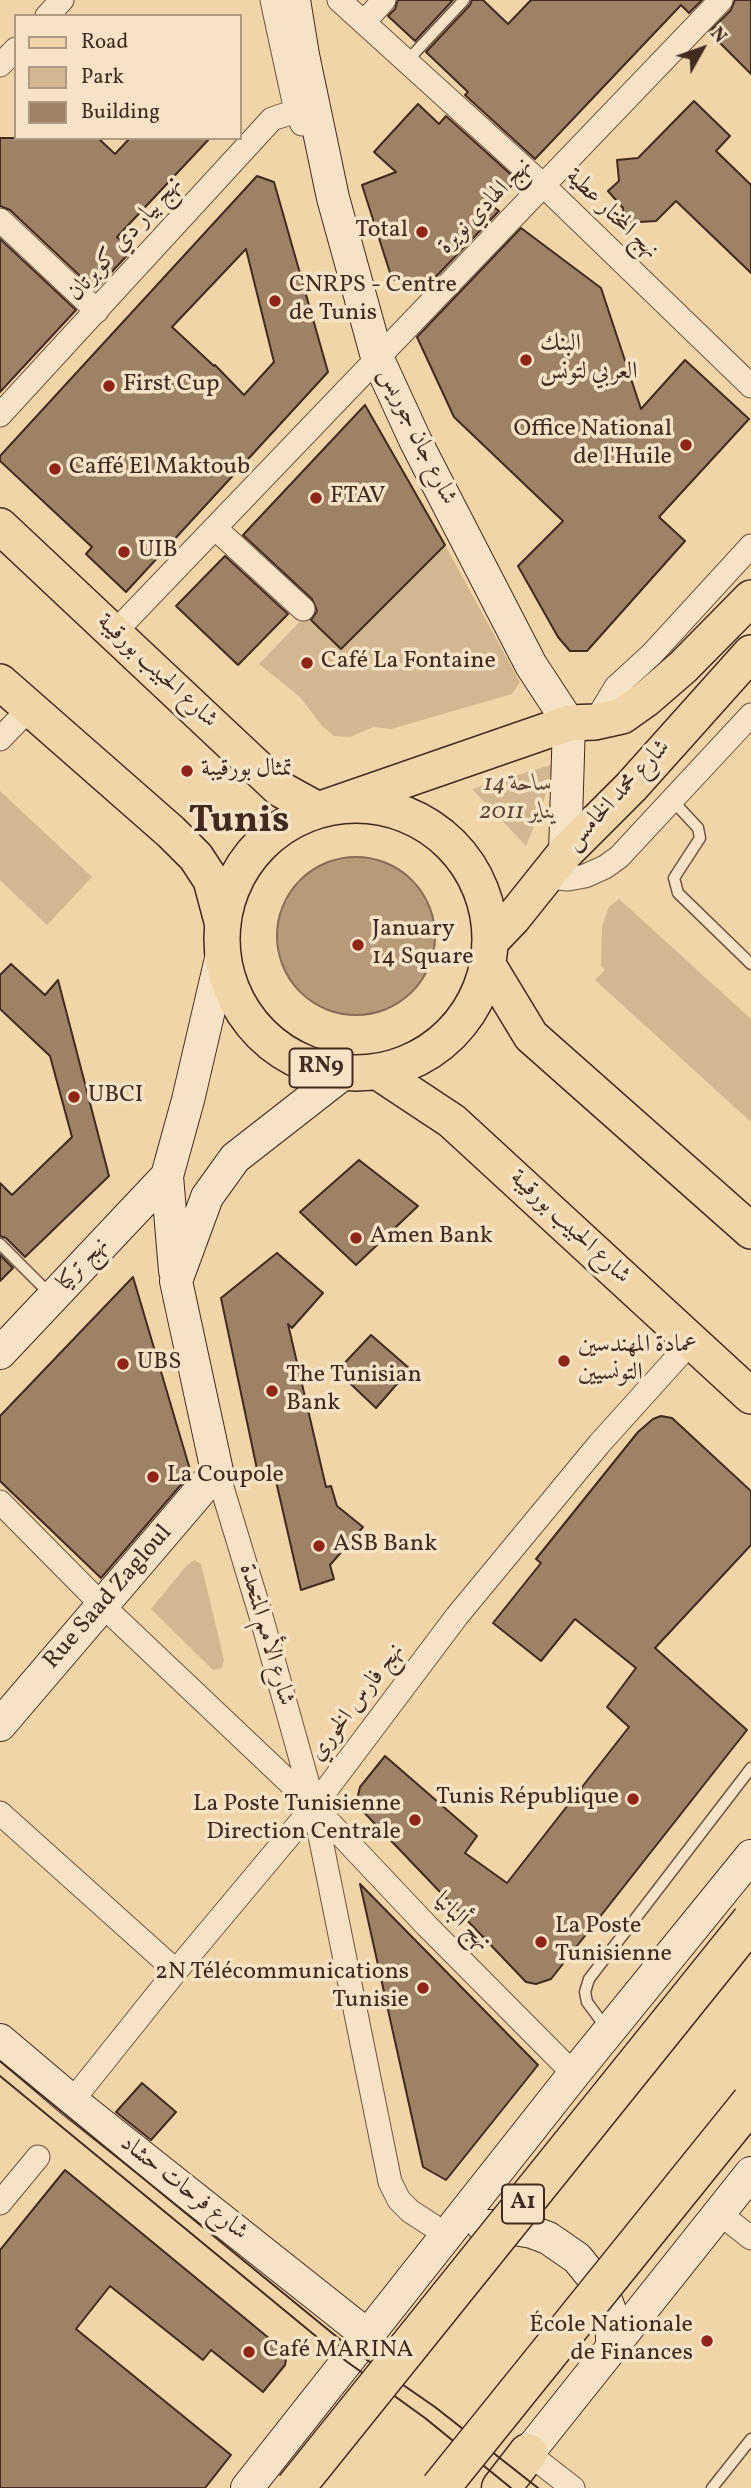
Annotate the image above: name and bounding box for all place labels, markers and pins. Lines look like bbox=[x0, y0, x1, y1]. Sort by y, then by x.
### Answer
place label: Total bbox=[355, 218, 408, 246]
marker: Total bbox=[414, 224, 430, 240]
place label: CNRPS - Centre de Tunis bbox=[289, 273, 457, 329]
marker: CNRPS - Centre de Tunis bbox=[267, 293, 283, 309]
place label: البنك العربي لتونس bbox=[540, 332, 637, 388]
marker: البنك العربي لتونس bbox=[518, 352, 534, 368]
place label: First Cup bbox=[123, 372, 219, 400]
marker: First Cup bbox=[101, 378, 117, 394]
place label: Office National de l'Huile bbox=[513, 417, 672, 473]
marker: Office National de l'Huile bbox=[678, 437, 694, 453]
place label: Caffé El Maktoub bbox=[69, 455, 250, 483]
marker: Caffé El Maktoub bbox=[47, 461, 63, 477]
place label: FTAV bbox=[330, 484, 386, 512]
marker: FTAV bbox=[308, 490, 324, 506]
place label: UIB bbox=[138, 538, 178, 566]
marker: UIB bbox=[116, 544, 132, 560]
place label: Café La Fontaine bbox=[321, 649, 496, 677]
marker: Café La Fontaine bbox=[299, 655, 315, 671]
place label: تمثال بورقيبة bbox=[201, 757, 292, 785]
marker: تمثال بورقيبة bbox=[179, 763, 195, 779]
place label: January 14 Square bbox=[372, 917, 474, 973]
marker: January 14 Square bbox=[350, 937, 366, 953]
place label: UBCI bbox=[88, 1083, 143, 1111]
marker: UBCI bbox=[66, 1089, 82, 1105]
place label: Amen Bank bbox=[370, 1224, 493, 1252]
marker: Amen Bank bbox=[348, 1230, 364, 1246]
place label: عمادة المهندسين التونسيين bbox=[578, 1333, 697, 1389]
place label: UBS bbox=[137, 1350, 181, 1378]
marker: عمادة المهندسين التونسيين bbox=[556, 1353, 572, 1369]
marker: UBS bbox=[115, 1356, 131, 1372]
place label: The Tunisian Bank bbox=[286, 1363, 422, 1419]
marker: The Tunisian Bank bbox=[264, 1383, 280, 1399]
place label: La Coupole bbox=[167, 1463, 284, 1491]
marker: La Coupole bbox=[145, 1469, 161, 1485]
place label: ASB Bank bbox=[333, 1532, 437, 1560]
marker: ASB Bank bbox=[311, 1538, 327, 1554]
place label: Tunis République bbox=[436, 1785, 619, 1813]
marker: Tunis République bbox=[625, 1791, 641, 1807]
place label: La Poste Tunisienne Direction Centrale bbox=[193, 1792, 401, 1848]
marker: La Poste Tunisienne Direction Centrale bbox=[407, 1812, 423, 1828]
place label: La Poste Tunisienne bbox=[555, 1914, 672, 1970]
marker: La Poste Tunisienne bbox=[533, 1934, 549, 1950]
place label: 2N Télécommunications Tunisie bbox=[155, 1960, 409, 2016]
marker: 2N Télécommunications Tunisie bbox=[415, 1980, 431, 1996]
place label: École Nationale de Finances bbox=[529, 2313, 693, 2369]
marker: École Nationale de Finances bbox=[699, 2333, 715, 2349]
place label: Café MARINA bbox=[263, 2338, 413, 2366]
marker: Café MARINA bbox=[241, 2344, 257, 2360]

